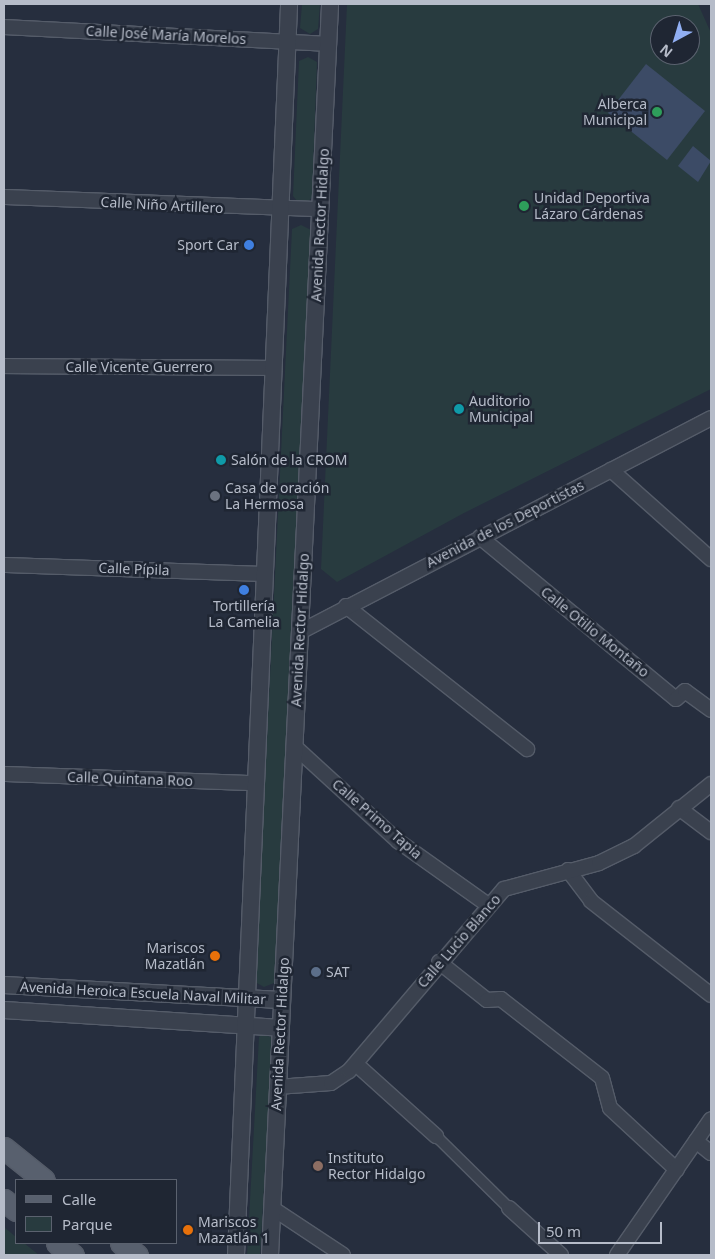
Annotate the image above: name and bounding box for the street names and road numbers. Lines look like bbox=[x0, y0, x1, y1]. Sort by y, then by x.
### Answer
street label: Calle José María Morelos bbox=[85, 22, 247, 48]
street label: Avenida Rector Hidalgo bbox=[308, 148, 332, 302]
street label: Calle Niño Artillero bbox=[100, 193, 224, 217]
street label: Calle Vicente Guerrero bbox=[65, 359, 213, 375]
street label: Avenida de los Deportistas bbox=[423, 477, 587, 571]
street label: Avenida Rector Hidalgo bbox=[288, 553, 312, 707]
street label: Calle Pípila bbox=[98, 559, 170, 579]
street label: Calle Otilio Montaño bbox=[538, 583, 652, 681]
street label: Calle Quintana Roo bbox=[67, 768, 193, 790]
street label: Calle Primo Tapia bbox=[329, 776, 425, 862]
street label: Calle Lucio Blanco bbox=[414, 891, 504, 991]
street label: Avenida Rector Hidalgo bbox=[268, 957, 292, 1111]
street label: Avenida Heroica Escuela Naval Militar bbox=[20, 978, 266, 1008]

